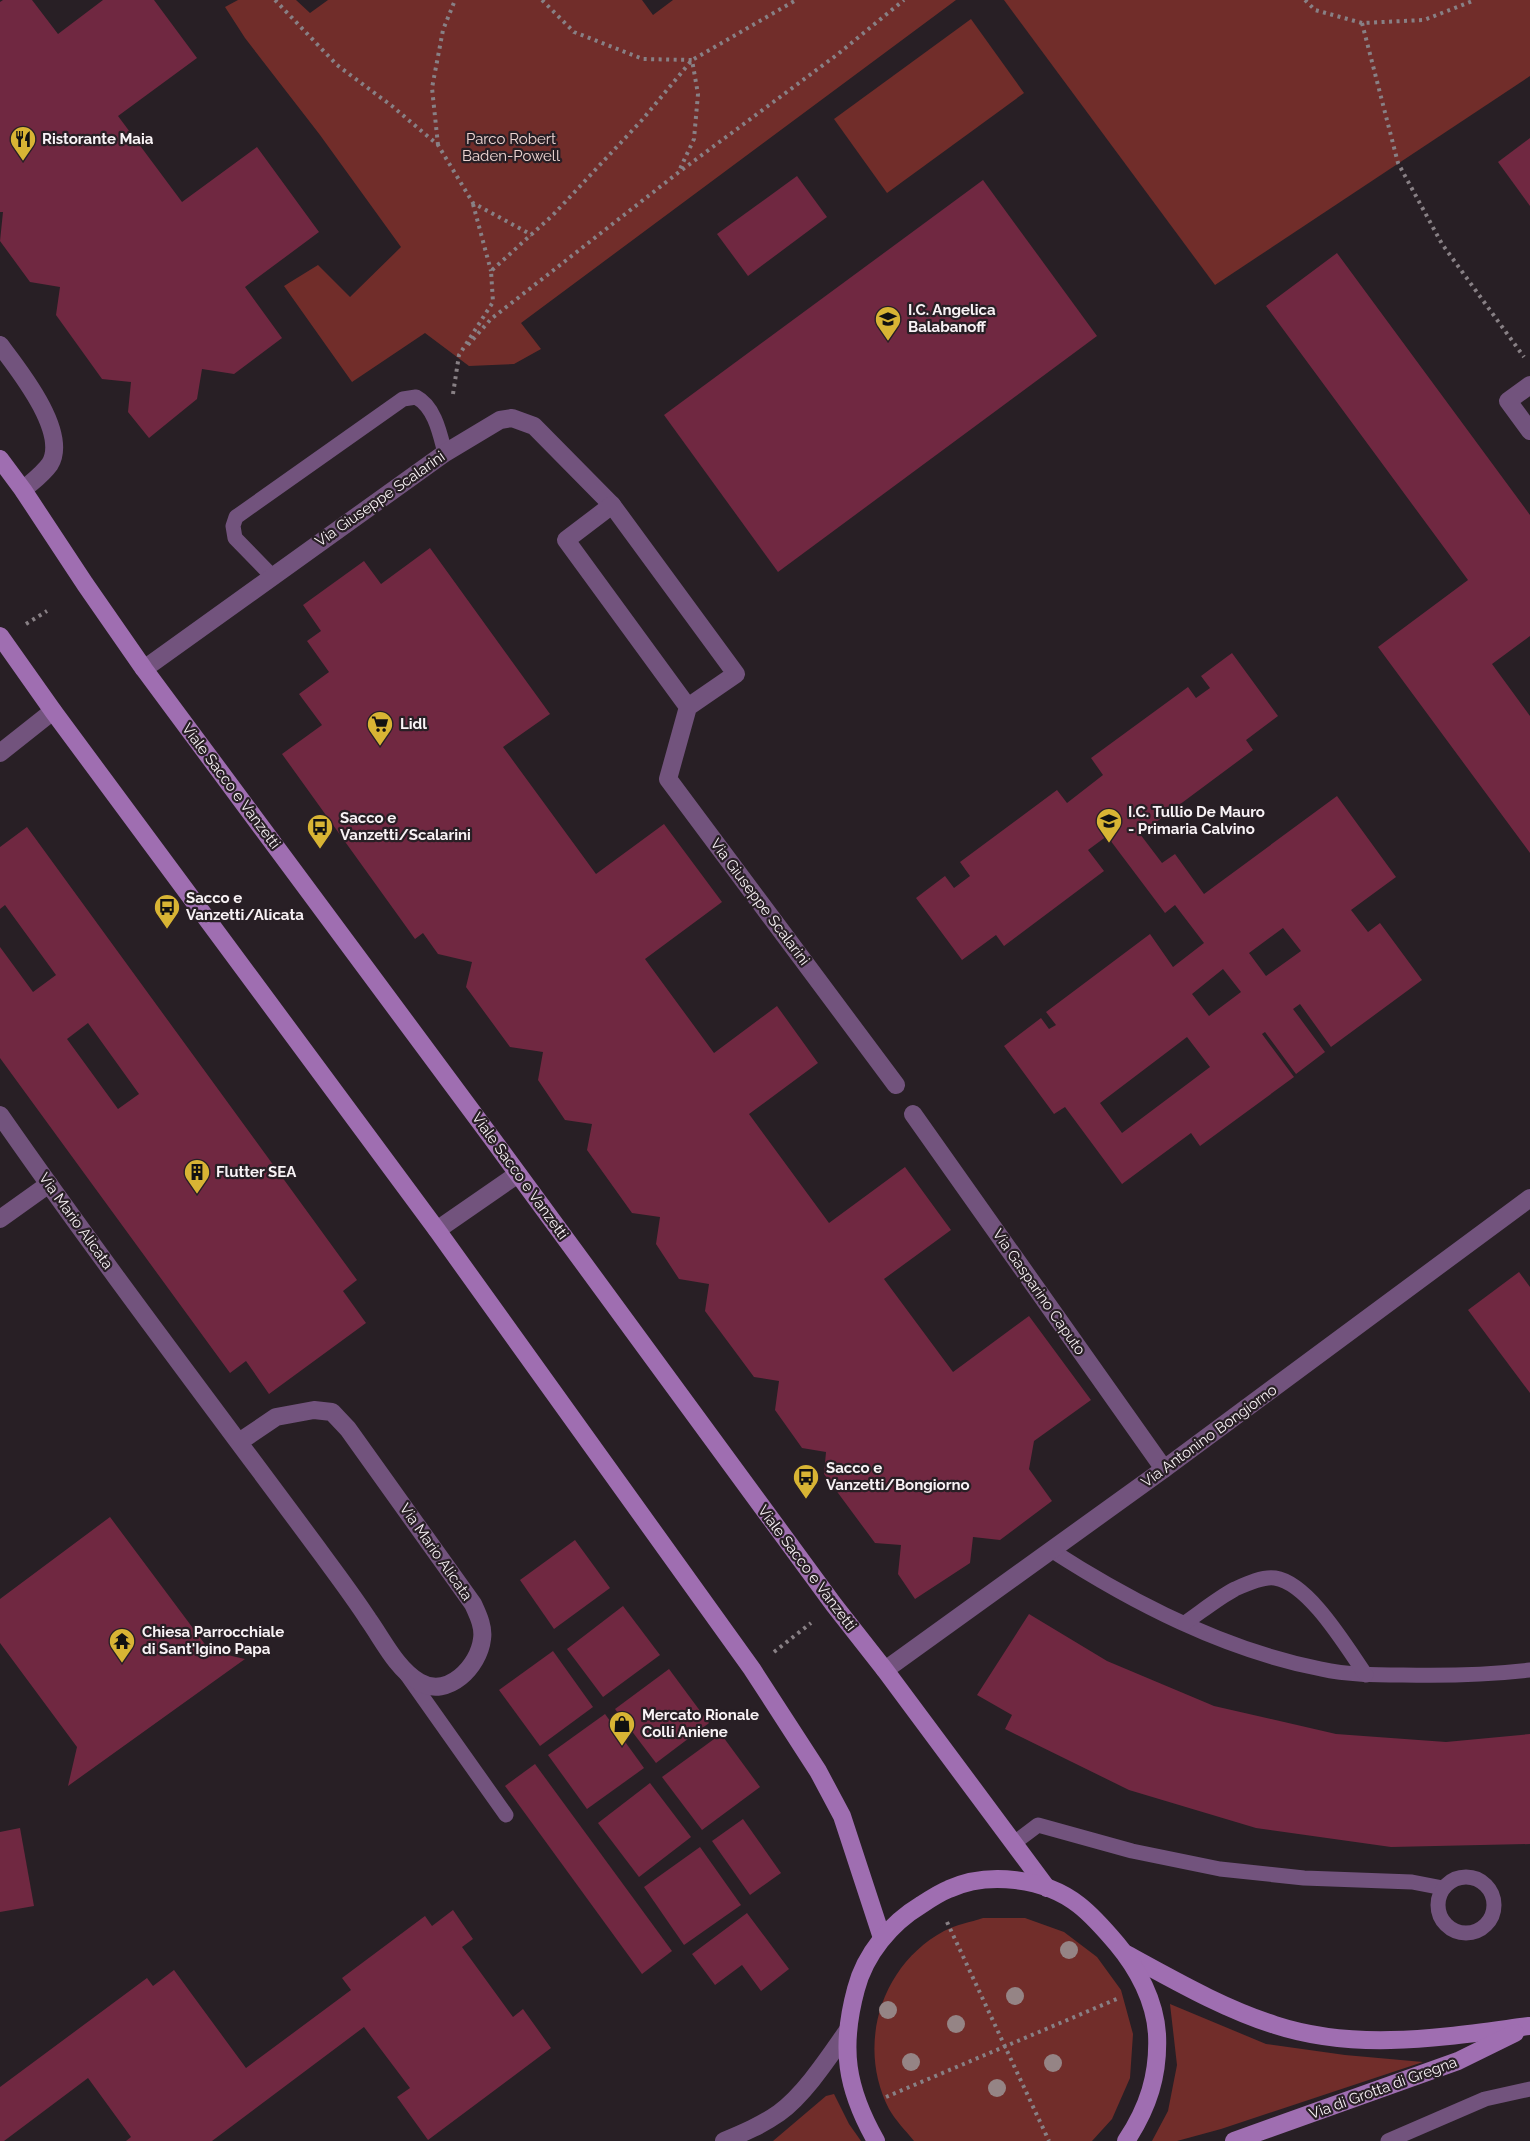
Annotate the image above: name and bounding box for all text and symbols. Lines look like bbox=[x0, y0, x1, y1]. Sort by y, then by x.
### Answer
restaurant icon: Ristorante Maia bbox=[8, 124, 38, 162]
place label: Ristorante Maia bbox=[42, 130, 154, 148]
park label: Parco Robert Baden-Powell bbox=[462, 130, 561, 165]
place label: I.C. Angelica Balabanoff bbox=[908, 301, 996, 336]
school or university icon: I.C. Angelica Balabanoff bbox=[873, 304, 903, 342]
street label: Via Giuseppe Scalarini bbox=[312, 447, 448, 551]
supermarket icon: Lidl bbox=[365, 709, 395, 747]
place label: Lidl bbox=[400, 715, 427, 733]
street label: Viale Sacco e Vanzetti bbox=[178, 720, 284, 852]
place label: I.C. Tullio De Mauro - Primaria Calvino bbox=[1128, 803, 1265, 838]
school or university icon: I.C. Tullio De Mauro - Primaria Calvino bbox=[1094, 806, 1124, 844]
place label: Sacco e Vanzetti/Scalarini bbox=[340, 809, 471, 844]
bus stop icon: Sacco e Vanzetti/Scalarini bbox=[305, 812, 335, 850]
street label: Via Giuseppe Scalarini bbox=[707, 835, 813, 969]
place label: Sacco e Vanzetti/Alicata bbox=[186, 889, 304, 924]
bus stop icon: Sacco e Vanzetti/Alicata bbox=[152, 892, 182, 930]
street label: Viale Sacco e Vanzetti bbox=[468, 1109, 572, 1243]
building icon: Flutter SEA bbox=[182, 1157, 212, 1195]
place label: Flutter SEA bbox=[216, 1163, 297, 1181]
street label: Via Mario Alicata bbox=[35, 1169, 117, 1273]
street label: Via Gasparino Caputo bbox=[989, 1226, 1089, 1358]
street label: Via Antonino Bongiorno bbox=[1138, 1381, 1280, 1491]
place label: Sacco e Vanzetti/Bongiorno bbox=[826, 1459, 970, 1494]
bus stop icon: Sacco e Vanzetti/Bongiorno bbox=[791, 1462, 821, 1500]
street label: Via Mario Alicata bbox=[396, 1500, 476, 1604]
street label: Viale Sacco e Vanzetti bbox=[754, 1502, 860, 1634]
place label: Chiesa Parrocchiale di Sant'Igino Papa bbox=[142, 1623, 284, 1658]
temple icon: Chiesa Parrocchiale di Sant'Igino Papa bbox=[107, 1626, 137, 1664]
place label: Mercato Rionale Colli Aniene bbox=[642, 1706, 759, 1741]
shop icon: Mercato Rionale Colli Aniene bbox=[607, 1709, 637, 1747]
street label: Via di Grotta di Gregna bbox=[1307, 2053, 1459, 2123]

